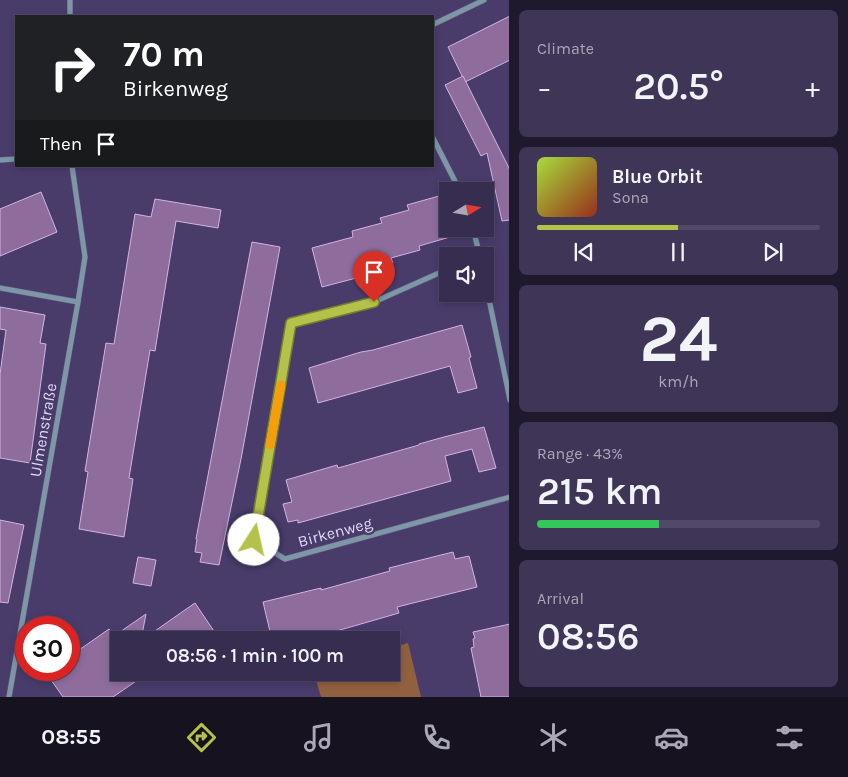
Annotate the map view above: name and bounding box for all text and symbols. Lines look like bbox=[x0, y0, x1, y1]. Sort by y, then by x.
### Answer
text: 70 m bbox=[123, 34, 205, 75]
icon: right bbox=[40, 35, 105, 100]
text: Climate bbox=[537, 39, 594, 58]
text: 20.5° bbox=[633, 64, 724, 109]
text: − bbox=[537, 71, 552, 104]
text: + bbox=[805, 71, 820, 104]
text: Birkenweg bbox=[123, 76, 228, 102]
icon: arrive bbox=[92, 130, 120, 158]
text: Then bbox=[40, 133, 82, 155]
text: Blue Orbit bbox=[612, 166, 703, 188]
north arrow bbox=[439, 182, 494, 238]
map controls bbox=[439, 182, 494, 302]
text: Sona bbox=[612, 188, 649, 207]
icon: previous bbox=[570, 238, 598, 266]
icon: pause bbox=[664, 238, 692, 266]
icon: next bbox=[759, 238, 787, 266]
button: sound bbox=[439, 247, 494, 302]
pin bbox=[353, 251, 395, 302]
icon: arrive bbox=[360, 258, 388, 286]
text: 24 bbox=[639, 301, 718, 377]
text: km/h bbox=[658, 372, 699, 391]
street label: Ulmenstraße bbox=[25, 382, 61, 478]
text: Range · 43% bbox=[537, 444, 623, 463]
text: 215 km bbox=[537, 469, 663, 514]
position arrow bbox=[227, 513, 279, 565]
street label: Birkenweg bbox=[296, 513, 374, 551]
text: Arrival bbox=[537, 589, 584, 608]
text: 08:56 bbox=[537, 614, 639, 659]
speed limit sign: 30 bbox=[15, 616, 80, 681]
text: 08:56 · 1 min · 100 m bbox=[166, 645, 344, 667]
icon: directions bbox=[184, 720, 219, 755]
icon: music bbox=[301, 720, 336, 755]
icon: phone bbox=[419, 720, 454, 755]
icon: climate bbox=[536, 720, 571, 755]
icon: car bbox=[654, 720, 689, 755]
icon: filters bbox=[772, 720, 807, 755]
text: 08:55 bbox=[41, 724, 101, 750]

